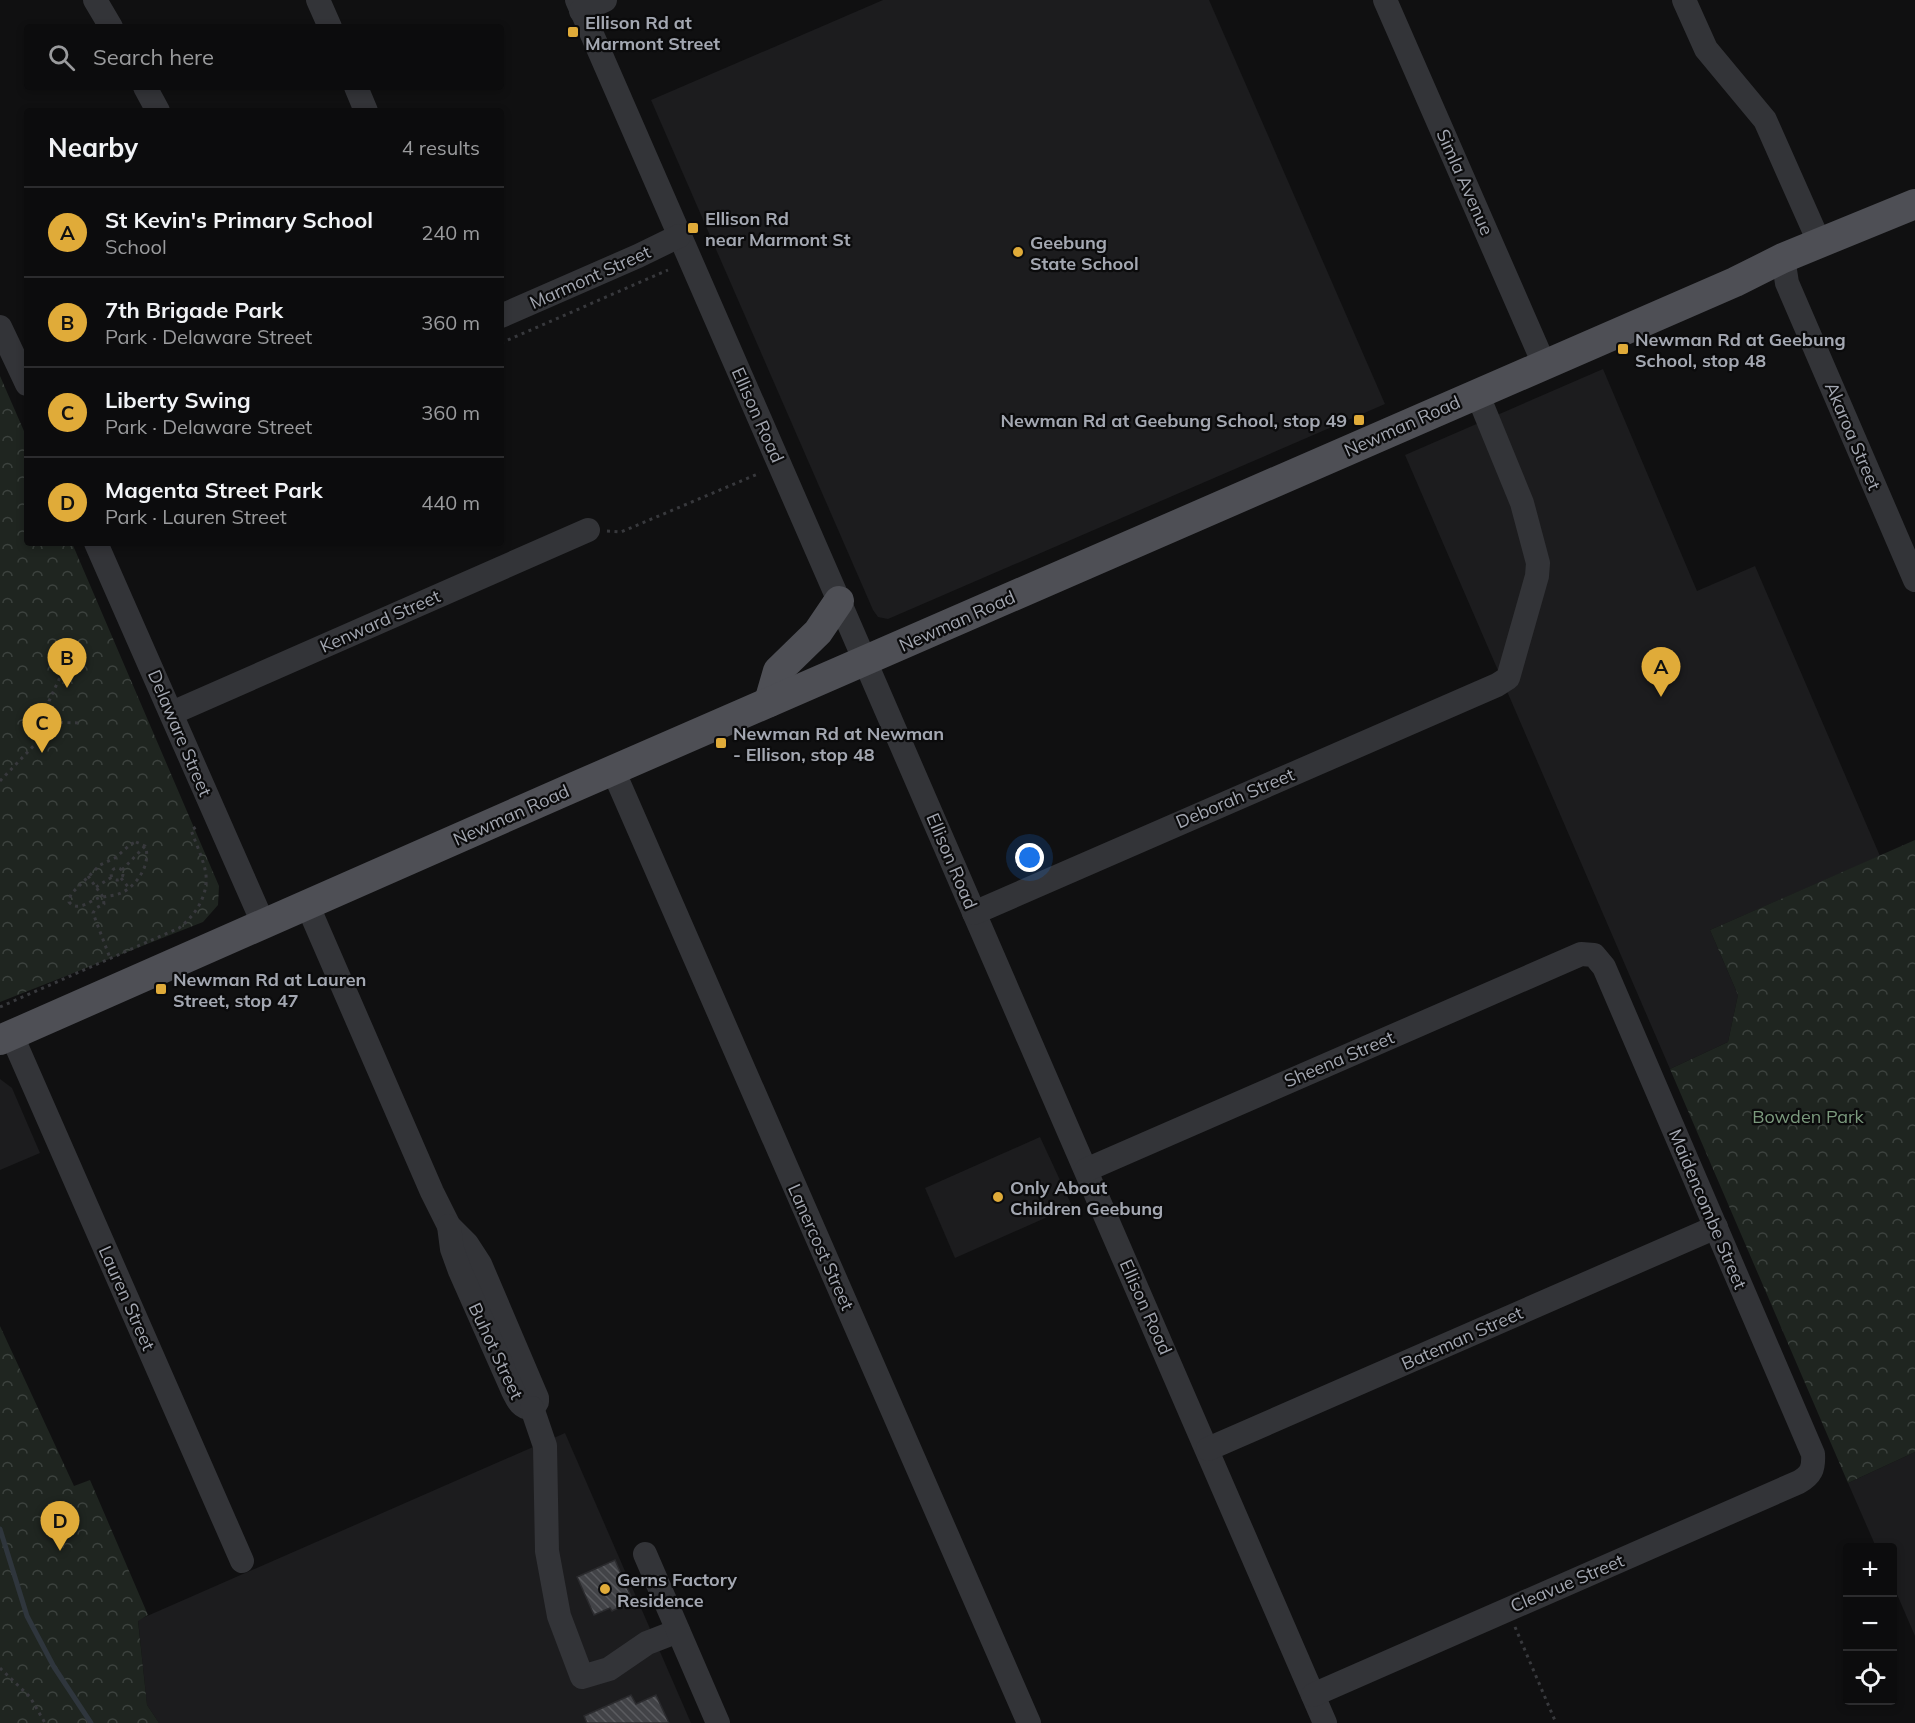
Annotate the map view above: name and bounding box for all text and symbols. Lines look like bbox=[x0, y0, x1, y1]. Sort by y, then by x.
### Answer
place label: Ellison Rd at Marmont Street bbox=[585, 11, 720, 55]
search box bbox=[24, 24, 504, 90]
marker: Ellison Rd at Marmont Street bbox=[566, 25, 580, 39]
icon: search bbox=[45, 41, 78, 74]
text: Search here bbox=[93, 43, 214, 71]
street label: Simla Avenue bbox=[1431, 125, 1499, 239]
text: Nearby bbox=[48, 131, 138, 164]
text: 4 results bbox=[402, 135, 480, 160]
text: St Kevin's Primary School bbox=[105, 206, 373, 234]
place label: Ellison Rd near Marmont St bbox=[705, 207, 851, 251]
text: A bbox=[60, 220, 75, 245]
text: 240 m bbox=[421, 220, 480, 245]
marker: Ellison Rd near Marmont St bbox=[686, 221, 700, 235]
place label: Geebung State School bbox=[1030, 231, 1139, 275]
text: School bbox=[105, 234, 167, 259]
street label: Marmont Street bbox=[526, 240, 654, 314]
marker: Geebung State School bbox=[1011, 245, 1025, 259]
text: 7th Brigade Park bbox=[105, 296, 283, 324]
text: B bbox=[61, 310, 74, 335]
text: 360 m bbox=[421, 310, 480, 335]
text: Park · Delaware Street bbox=[105, 324, 312, 349]
place label: Newman Rd at Geebung School, stop 48 bbox=[1635, 328, 1846, 372]
marker: Newman Rd at Geebung School, stop 48 bbox=[1616, 342, 1630, 356]
street label: Ellison Road bbox=[727, 364, 789, 466]
street label: Akaroa Street bbox=[1820, 378, 1886, 494]
text: Liberty Swing bbox=[105, 386, 251, 414]
street label: Newman Road bbox=[1340, 390, 1464, 462]
text: C bbox=[61, 400, 74, 425]
text: 360 m bbox=[421, 400, 480, 425]
place label: Newman Rd at Geebung School, stop 49 bbox=[1000, 409, 1347, 432]
marker: Newman Rd at Geebung School, stop 49 bbox=[1352, 413, 1366, 427]
text: Park · Delaware Street bbox=[105, 414, 312, 439]
text: Magenta Street Park bbox=[105, 476, 323, 504]
text: D bbox=[60, 490, 75, 515]
text: 440 m bbox=[421, 490, 480, 515]
text: Park · Lauren Street bbox=[105, 504, 287, 529]
street label: Kenward Street bbox=[316, 584, 444, 658]
street label: Newman Road bbox=[895, 585, 1019, 657]
pin: B bbox=[48, 638, 86, 688]
pin: A bbox=[1642, 648, 1680, 697]
street label: Delaware Street bbox=[143, 666, 217, 800]
pin: C bbox=[22, 704, 62, 753]
place label: Newman Rd at Newman - Ellison, stop 48 bbox=[733, 722, 944, 766]
marker: Newman Rd at Newman - Ellison, stop 48 bbox=[714, 736, 728, 750]
street label: Deborah Street bbox=[1172, 763, 1298, 833]
street label: Newman Road bbox=[449, 779, 573, 851]
street label: Ellison Road bbox=[921, 810, 983, 912]
your location bbox=[1015, 843, 1044, 872]
place label: Newman Rd at Lauren Street, stop 47 bbox=[173, 968, 366, 1012]
marker: Newman Rd at Lauren Street, stop 47 bbox=[154, 982, 168, 996]
street label: Sheena Street bbox=[1281, 1026, 1397, 1092]
park label: Bowden Park bbox=[1752, 1105, 1865, 1128]
street label: Maidencombe Street bbox=[1664, 1126, 1752, 1292]
place label: Only About Children Geebung bbox=[1010, 1176, 1163, 1220]
street label: Lanercost Street bbox=[783, 1180, 859, 1314]
marker: Only About Children Geebung bbox=[991, 1190, 1005, 1204]
street label: Lauren Street bbox=[94, 1242, 160, 1354]
street label: Ellison Road bbox=[1115, 1256, 1177, 1358]
street label: Buhot Street bbox=[464, 1299, 528, 1403]
street label: Bateman Street bbox=[1398, 1301, 1526, 1375]
pin: D bbox=[40, 1502, 80, 1551]
map controls bbox=[1843, 1543, 1897, 1705]
button: + bbox=[1843, 1543, 1897, 1597]
street label: Cleavue Street bbox=[1507, 1549, 1627, 1617]
place label: Gerns Factory Residence bbox=[617, 1568, 737, 1612]
marker: Gerns Factory Residence bbox=[598, 1582, 612, 1596]
button: − bbox=[1843, 1597, 1897, 1651]
button: locate bbox=[1843, 1651, 1897, 1705]

